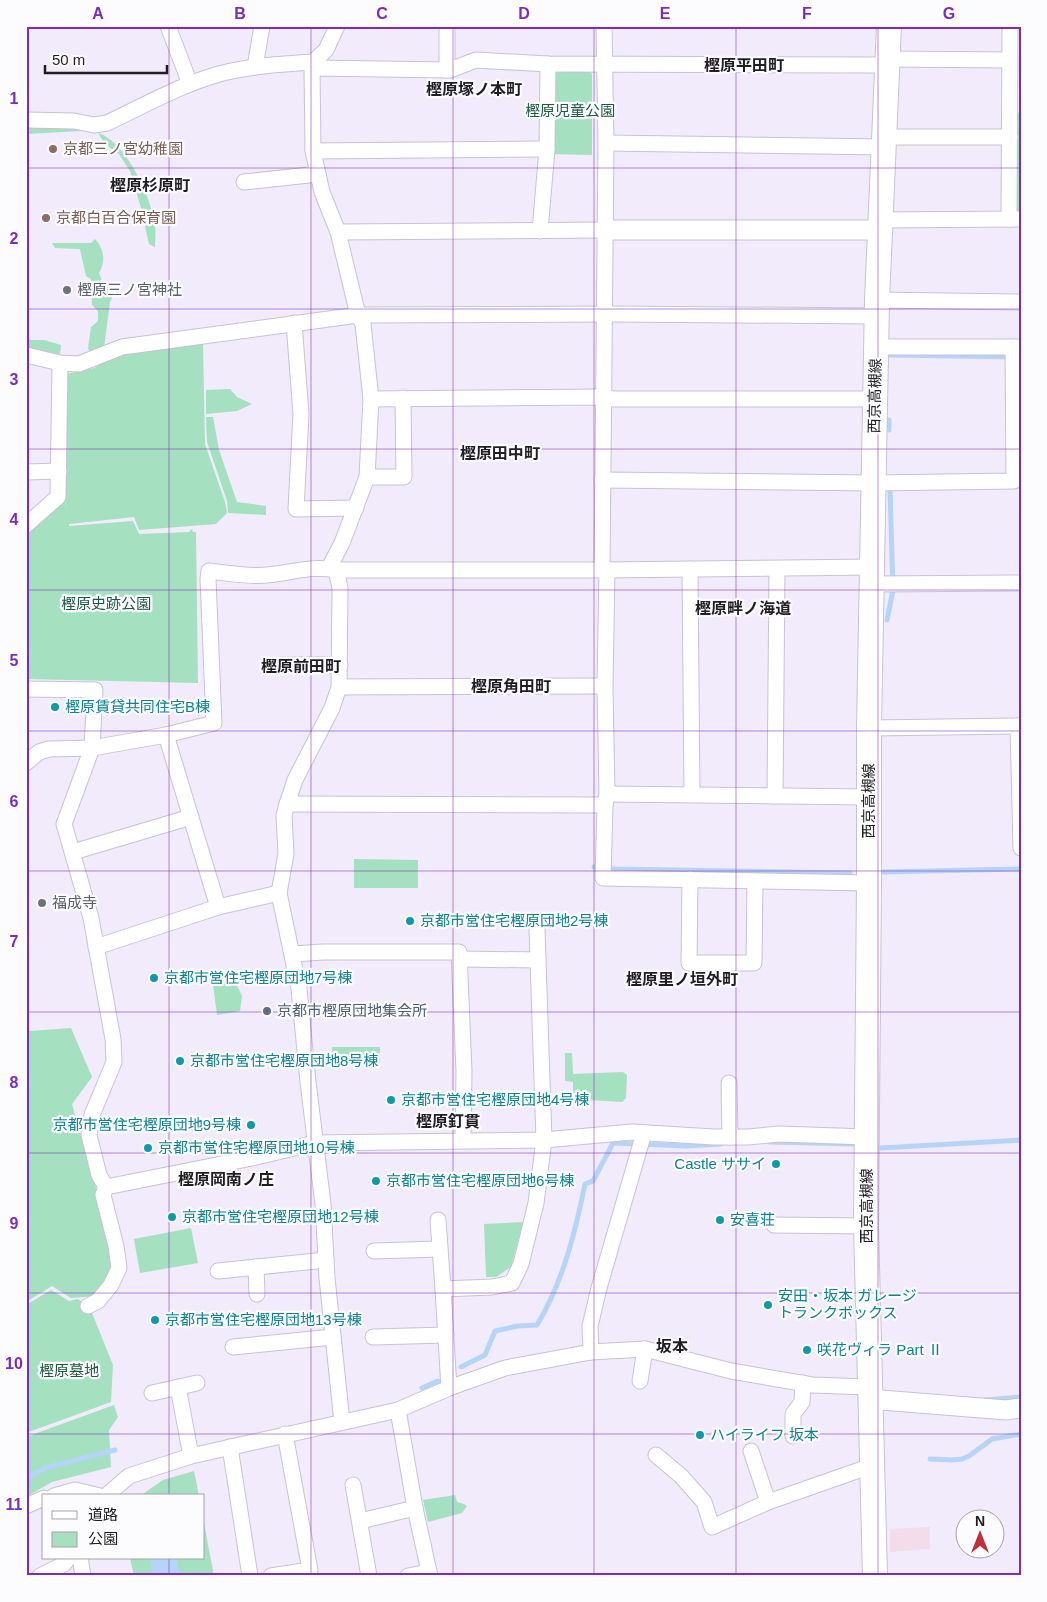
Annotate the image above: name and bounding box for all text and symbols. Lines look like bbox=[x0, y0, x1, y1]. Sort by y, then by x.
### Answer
text: A bbox=[92, 5, 104, 22]
text: B bbox=[234, 5, 246, 22]
text: C bbox=[376, 5, 388, 22]
text: D bbox=[518, 5, 530, 22]
text: E bbox=[660, 5, 671, 22]
text: F bbox=[802, 5, 812, 22]
text: G bbox=[943, 5, 955, 22]
scale bar bbox=[45, 42, 168, 74]
text: 50 m bbox=[52, 51, 85, 68]
district label: 樫原平田町 bbox=[704, 57, 784, 74]
district label: 樫原塚ノ本町 bbox=[426, 81, 522, 98]
text: 1 bbox=[10, 90, 19, 107]
park label: 樫原児童公園 bbox=[525, 102, 615, 119]
place label: 京都三ノ宮幼稚園 bbox=[63, 140, 183, 157]
marker: 京都三ノ宮幼稚園 bbox=[47, 143, 59, 155]
district label: 樫原杉原町 bbox=[110, 177, 190, 194]
place label: 京都白百合保育園 bbox=[56, 209, 176, 226]
marker: 京都白百合保育園 bbox=[40, 212, 52, 224]
text: 2 bbox=[10, 230, 19, 247]
place label: 樫原三ノ宮神社 bbox=[77, 281, 182, 298]
marker: 樫原三ノ宮神社 bbox=[61, 284, 73, 296]
street label: 西京高槻線 bbox=[865, 358, 884, 434]
text: 3 bbox=[10, 371, 19, 388]
district label: 樫原田中町 bbox=[460, 445, 540, 462]
text: 4 bbox=[10, 511, 19, 528]
park label: 樫原史跡公園 bbox=[61, 595, 151, 612]
district label: 樫原畔ノ海道 bbox=[695, 600, 791, 617]
text: 5 bbox=[10, 652, 19, 669]
district label: 樫原前田町 bbox=[261, 658, 341, 675]
district label: 樫原角田町 bbox=[471, 678, 551, 695]
place label: 樫原賃貸共同住宅B棟 bbox=[65, 698, 210, 715]
marker: 樫原賃貸共同住宅B棟 bbox=[49, 701, 61, 713]
street label: 西京高槻線 bbox=[860, 763, 877, 839]
text: 6 bbox=[10, 793, 19, 810]
place label: 福成寺 bbox=[52, 894, 97, 911]
marker: 福成寺 bbox=[36, 897, 48, 909]
place label: 京都市営住宅樫原団地2号棟 bbox=[420, 912, 608, 929]
marker: 京都市営住宅樫原団地2号棟 bbox=[404, 915, 416, 927]
text: 7 bbox=[10, 933, 19, 950]
place label: 京都市営住宅樫原団地7号棟 bbox=[164, 969, 352, 986]
district label: 樫原里ノ垣外町 bbox=[626, 971, 738, 988]
marker: 京都市営住宅樫原団地7号棟 bbox=[148, 972, 160, 984]
place label: 京都市樫原団地集会所 bbox=[277, 1002, 427, 1019]
marker: 京都市樫原団地集会所 bbox=[261, 1005, 273, 1017]
place label: 京都市営住宅樫原団地8号棟 bbox=[190, 1052, 378, 1069]
marker: 京都市営住宅樫原団地8号棟 bbox=[174, 1055, 186, 1067]
text: 8 bbox=[10, 1074, 19, 1091]
place label: 京都市営住宅樫原団地4号棟 bbox=[401, 1091, 589, 1108]
marker: 京都市営住宅樫原団地4号棟 bbox=[385, 1094, 397, 1106]
district label: 樫原釘貫 bbox=[416, 1113, 480, 1130]
place label: 京都市営住宅樫原団地9号棟 bbox=[53, 1116, 241, 1133]
marker: 京都市営住宅樫原団地9号棟 bbox=[245, 1119, 257, 1131]
place label: 京都市営住宅樫原団地10号棟 bbox=[158, 1139, 355, 1156]
marker: 京都市営住宅樫原団地10号棟 bbox=[142, 1142, 154, 1154]
place label: Castle ササイ bbox=[674, 1155, 766, 1172]
marker: Castle ササイ bbox=[770, 1158, 782, 1170]
street label: 西京高槻線 bbox=[858, 1168, 875, 1244]
district label: 樫原岡南ノ庄 bbox=[178, 1171, 274, 1188]
place label: 京都市営住宅樫原団地6号棟 bbox=[386, 1172, 574, 1189]
marker: 京都市営住宅樫原団地6号棟 bbox=[370, 1175, 382, 1187]
place label: 京都市営住宅樫原団地12号棟 bbox=[182, 1208, 379, 1225]
marker: 京都市営住宅樫原団地12号棟 bbox=[166, 1211, 178, 1223]
place label: 安喜荘 bbox=[730, 1211, 775, 1228]
marker: 安喜荘 bbox=[714, 1214, 726, 1226]
text: 9 bbox=[10, 1215, 19, 1232]
place label: 安田・坂本 ガレージ トランクボックス bbox=[778, 1287, 917, 1321]
marker: 安田・坂本 ガレージ トランクボックス bbox=[762, 1299, 774, 1311]
place label: 京都市営住宅樫原団地13号棟 bbox=[165, 1311, 362, 1328]
marker: 京都市営住宅樫原団地13号棟 bbox=[149, 1314, 161, 1326]
district label: 坂本 bbox=[656, 1338, 688, 1355]
place label: 咲花ヴィラ Part Ⅱ bbox=[817, 1341, 943, 1358]
marker: 咲花ヴィラ Part Ⅱ bbox=[801, 1344, 813, 1356]
text: 10 bbox=[5, 1355, 23, 1372]
park label: 樫原墓地 bbox=[39, 1362, 99, 1379]
place label: ハイライフ 坂本 bbox=[710, 1426, 819, 1443]
marker: ハイライフ 坂本 bbox=[694, 1429, 706, 1441]
legend bbox=[42, 1494, 205, 1560]
text: 11 bbox=[6, 1496, 23, 1513]
text: 道路 bbox=[88, 1506, 118, 1523]
north arrow bbox=[954, 1510, 1004, 1560]
text: N bbox=[975, 1513, 985, 1529]
text: 公園 bbox=[88, 1530, 118, 1547]

